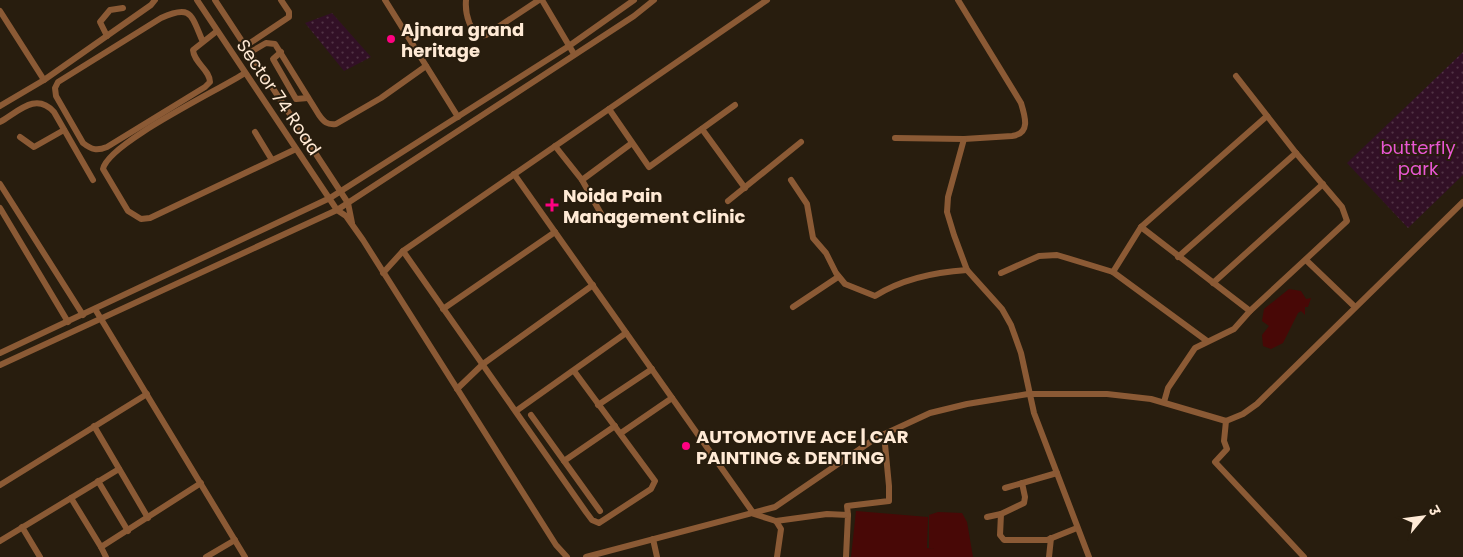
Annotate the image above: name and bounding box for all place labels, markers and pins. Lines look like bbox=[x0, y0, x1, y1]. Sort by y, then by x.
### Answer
place label: Ajnara grand heritage bbox=[401, 17, 524, 63]
marker: Ajnara grand heritage bbox=[385, 33, 397, 45]
place label: Noida Pain Management Clinic bbox=[563, 183, 746, 229]
marker: Noida Pain Management Clinic bbox=[545, 198, 559, 212]
place label: AUTOMOTIVE ACE | CAR PAINTING & DENTING bbox=[696, 424, 909, 470]
marker: AUTOMOTIVE ACE | CAR PAINTING & DENTING bbox=[680, 440, 692, 452]

